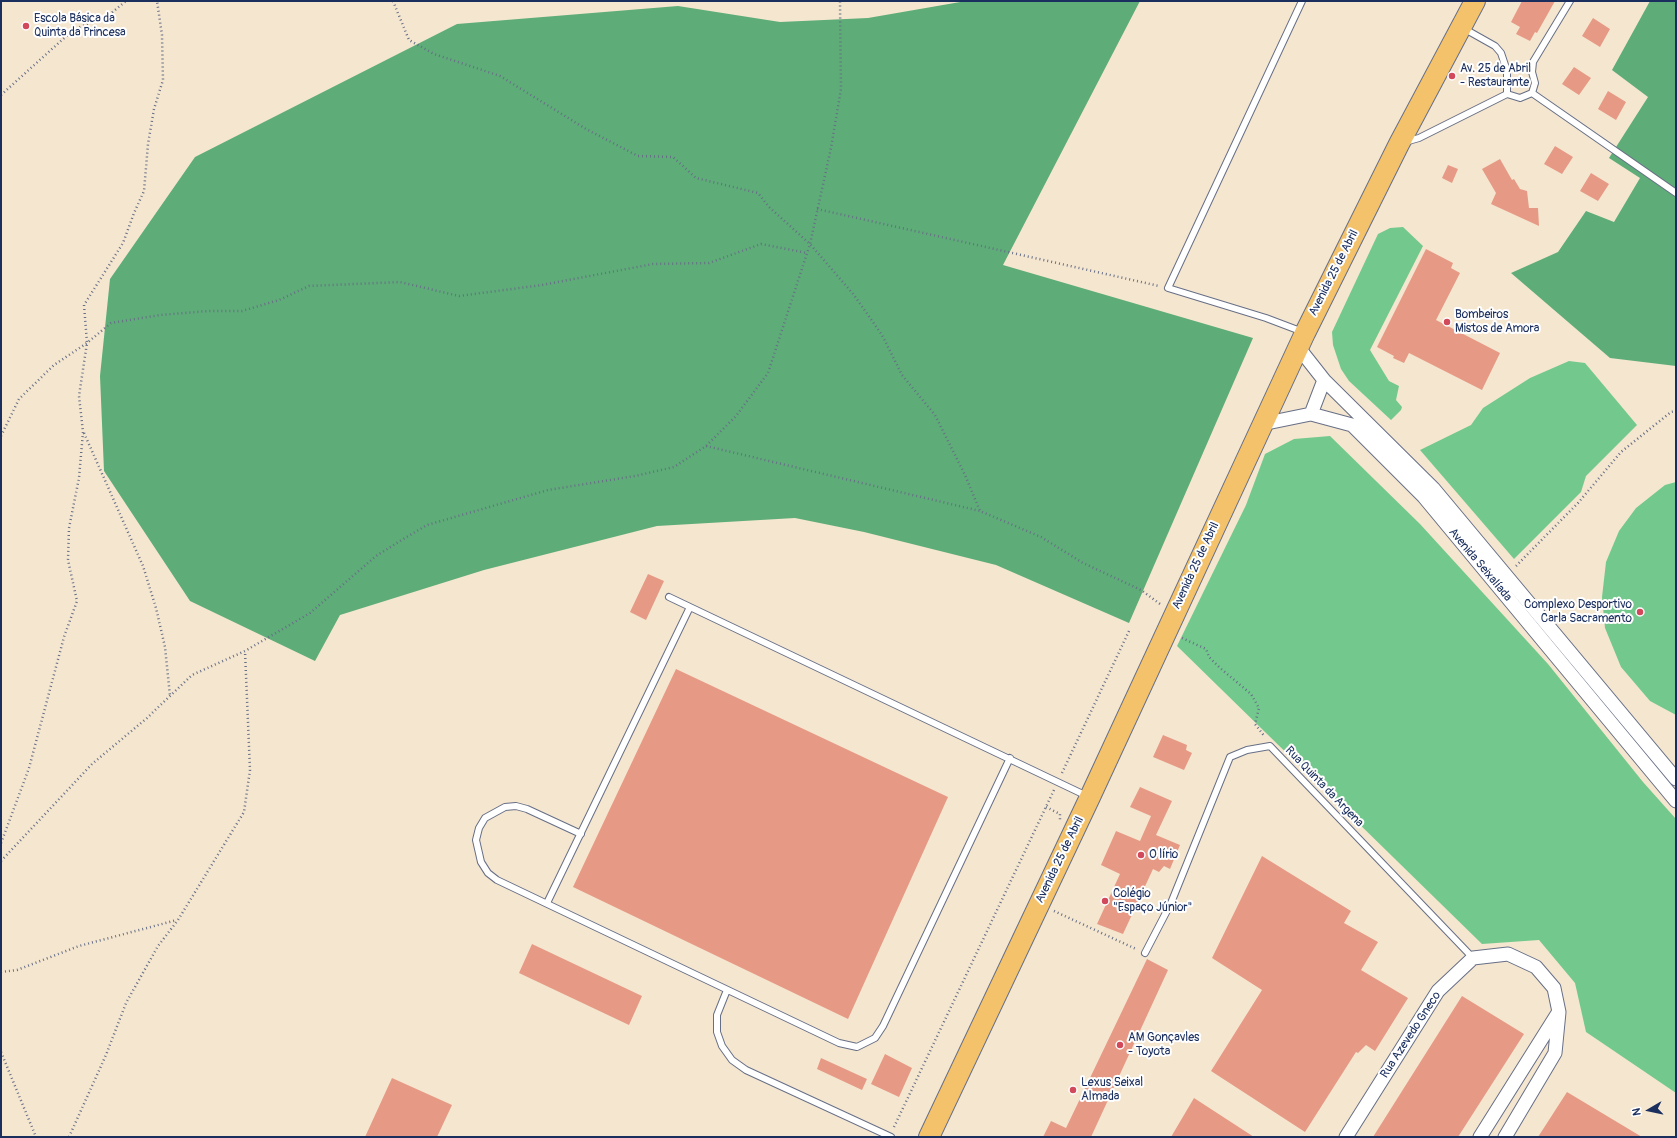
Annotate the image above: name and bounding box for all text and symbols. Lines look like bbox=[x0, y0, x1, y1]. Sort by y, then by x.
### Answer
place label: Escola Básica da Quinta da Princesa bbox=[34, 12, 126, 40]
marker: Escola Básica da Quinta da Princesa bbox=[21, 21, 31, 31]
place label: Av. 25 de Abril - Restaurante bbox=[1460, 62, 1531, 90]
marker: Av. 25 de Abril - Restaurante bbox=[1447, 71, 1457, 81]
street label: Avenida 25 de Abril bbox=[1306, 228, 1362, 318]
place label: Bombeiros Mistos de Amora bbox=[1455, 308, 1539, 336]
marker: Bombeiros Mistos de Amora bbox=[1442, 317, 1452, 327]
street label: Avenida 25 de Abril bbox=[1170, 520, 1222, 612]
street label: Avenida Seixalíada bbox=[1445, 526, 1515, 604]
place label: Complexo Desportivo Carla Sacramento bbox=[1524, 598, 1632, 626]
marker: Complexo Desportivo Carla Sacramento bbox=[1635, 607, 1645, 617]
street label: Rua Quinta da Argena bbox=[1282, 744, 1366, 830]
street label: Avenida 25 de Abril bbox=[1033, 814, 1087, 906]
place label: O lírio bbox=[1149, 848, 1178, 862]
marker: O lírio bbox=[1136, 850, 1146, 860]
place label: Colégio "Espaço Júnior" bbox=[1113, 887, 1192, 915]
marker: Colégio "Espaço Júnior" bbox=[1100, 896, 1110, 906]
street label: Rua Azevedo Gneco bbox=[1378, 989, 1444, 1081]
place label: AM Gonçavles - Toyota bbox=[1128, 1031, 1199, 1059]
marker: AM Gonçavles - Toyota bbox=[1115, 1040, 1125, 1050]
place label: Lexus Seixal Almada bbox=[1081, 1076, 1143, 1104]
marker: Lexus Seixal Almada bbox=[1068, 1085, 1078, 1095]
north arrow bbox=[1629, 1090, 1669, 1130]
text: N bbox=[1630, 1107, 1644, 1117]

